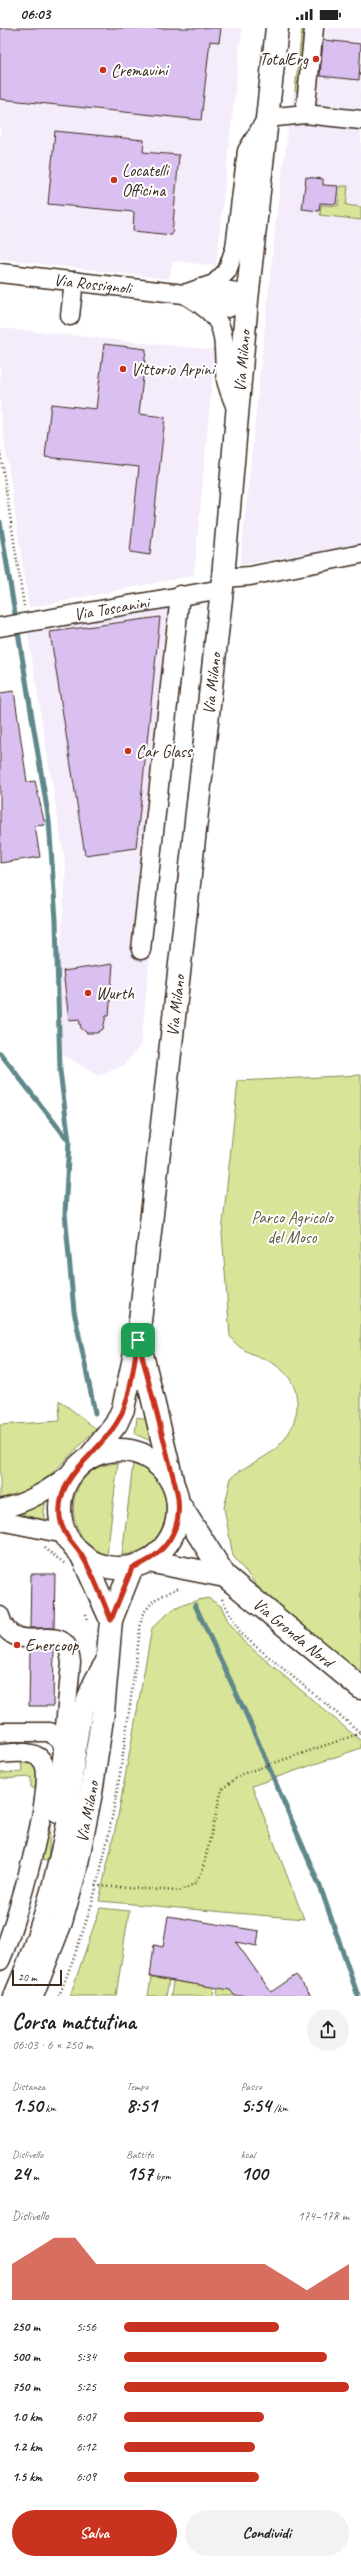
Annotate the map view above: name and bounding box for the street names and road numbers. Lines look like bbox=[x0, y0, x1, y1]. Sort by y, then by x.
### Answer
street label: Via Rossignoli bbox=[53, 269, 135, 299]
street label: Via Milano bbox=[229, 327, 256, 393]
street label: Via Toscanini bbox=[72, 591, 153, 625]
street label: Via Milano bbox=[198, 650, 226, 716]
street label: Via Milano bbox=[162, 972, 190, 1038]
street label: Via Gronda Nord bbox=[249, 1593, 340, 1674]
street label: Via Milano bbox=[71, 1778, 104, 1844]

